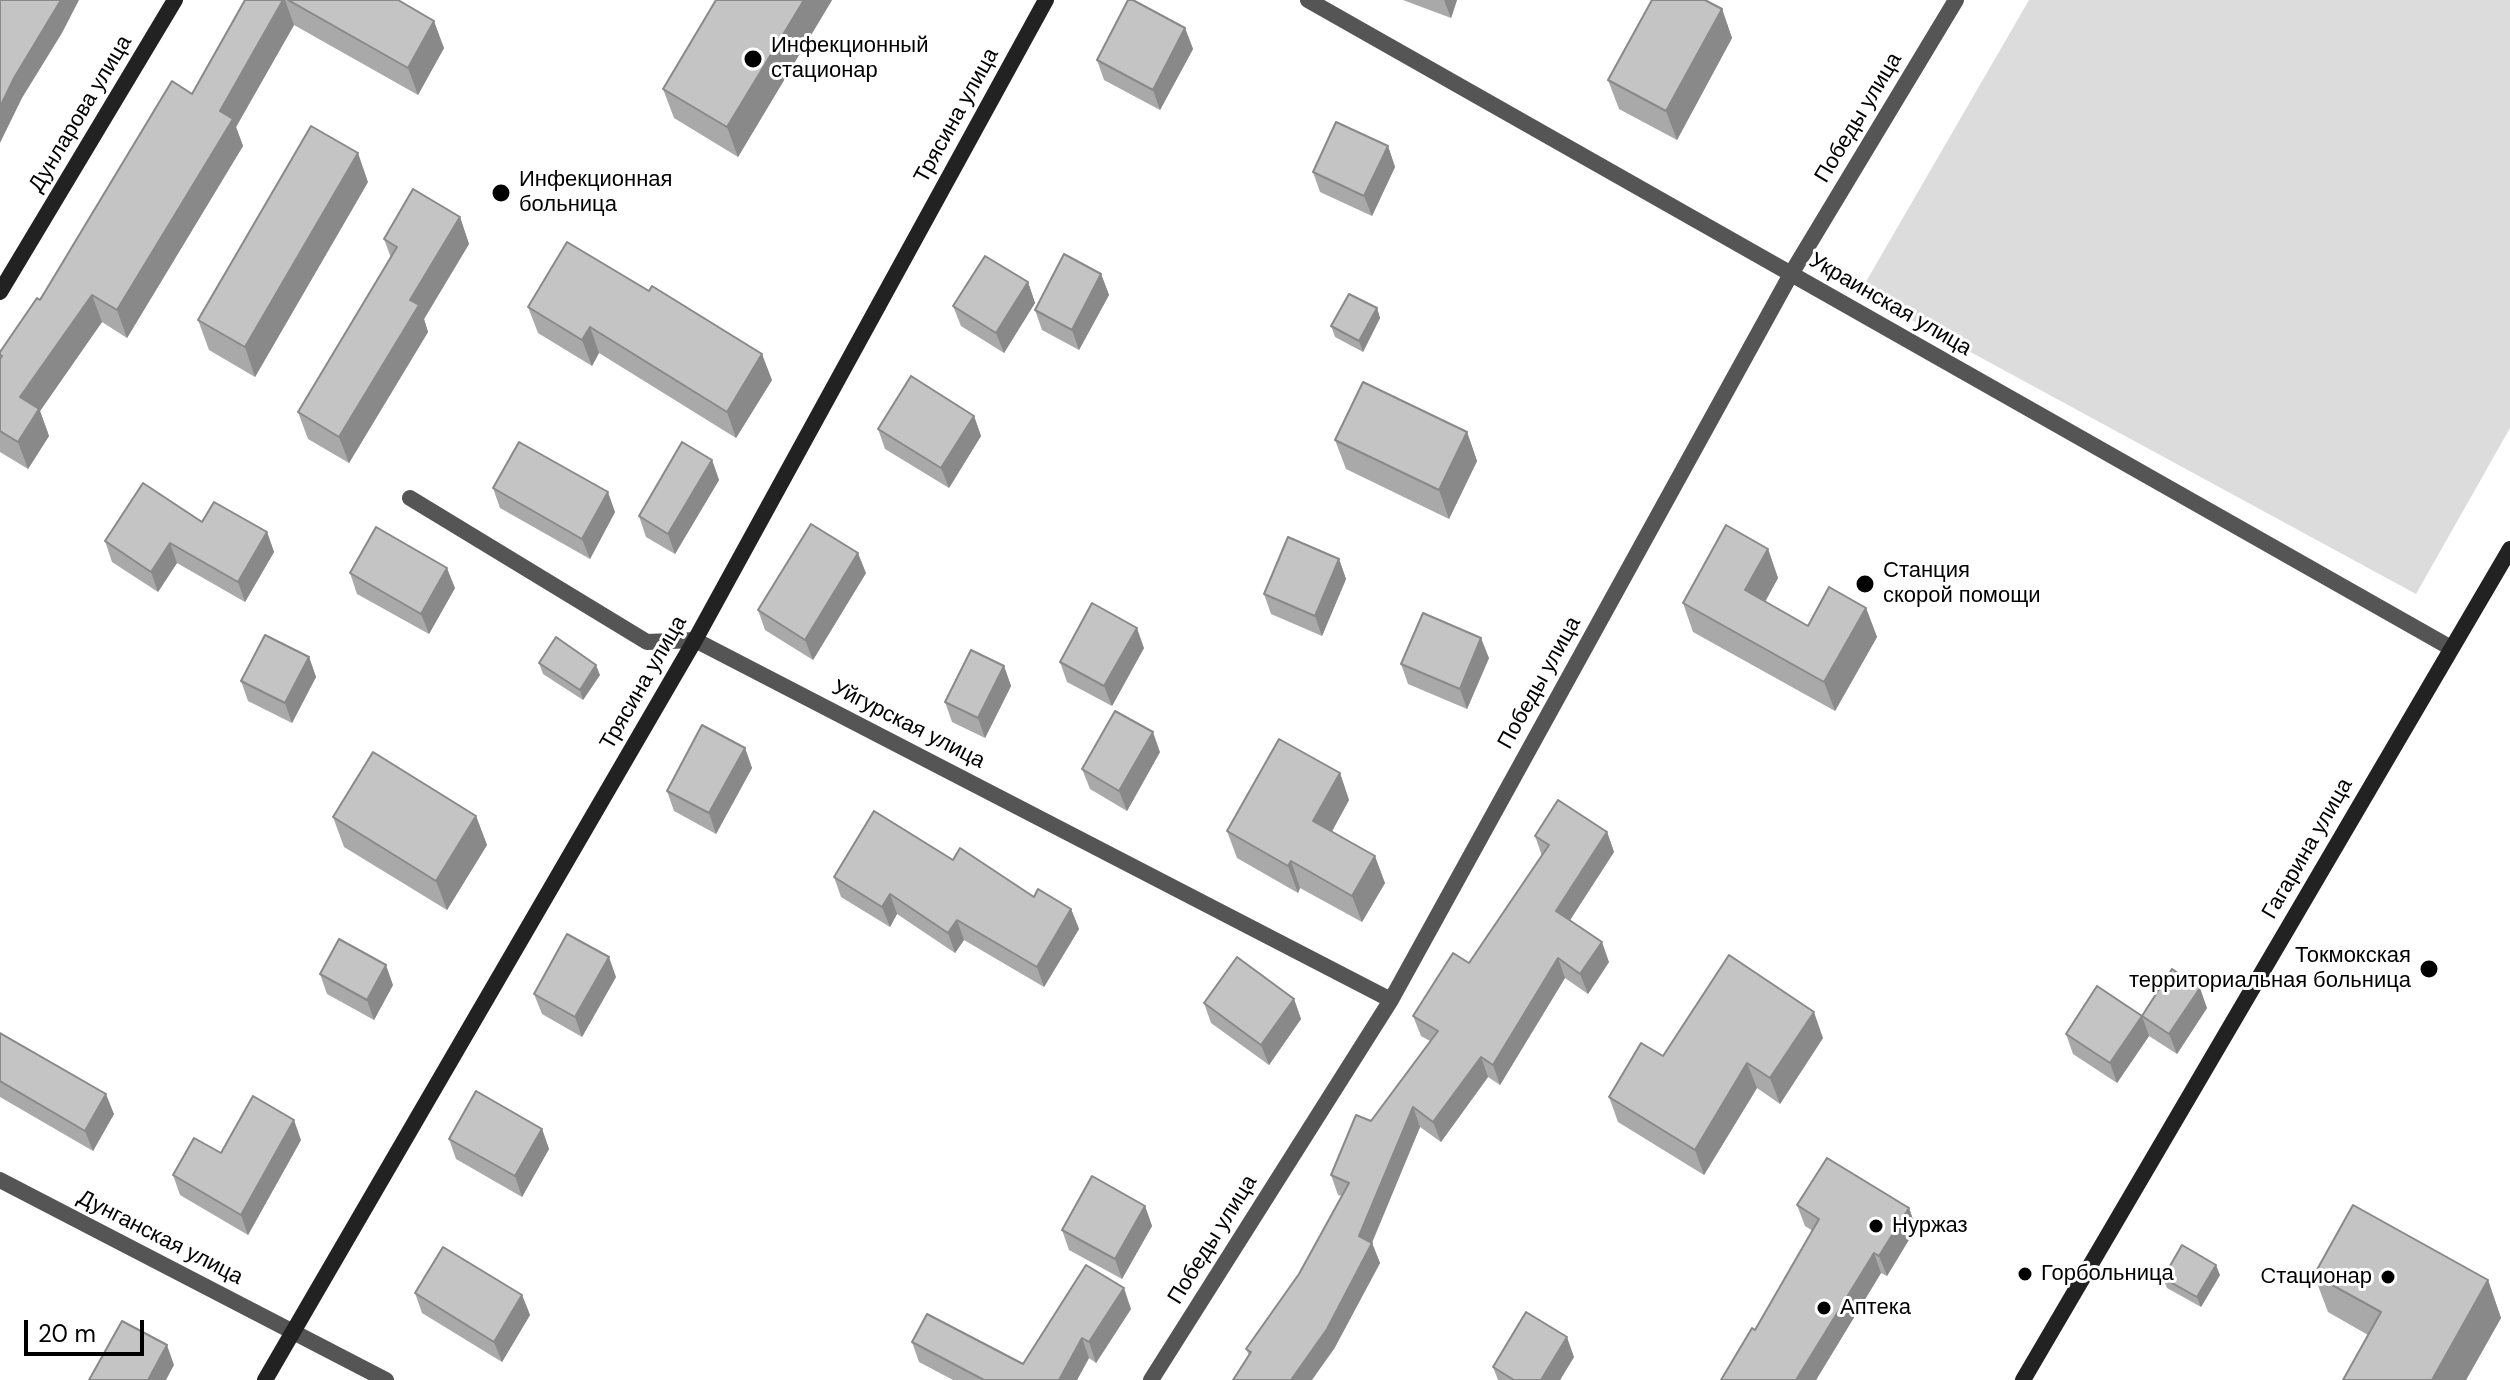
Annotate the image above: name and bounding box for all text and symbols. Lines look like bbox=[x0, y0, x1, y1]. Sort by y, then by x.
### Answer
street label: Дунларова улица bbox=[24, 31, 138, 197]
place label: Инфекционный стационар bbox=[771, 33, 928, 84]
street label: Трясина улица bbox=[909, 44, 1005, 188]
marker: Инфекционный стационар bbox=[742, 48, 764, 70]
street label: Победы улица bbox=[1810, 48, 1908, 188]
place label: Инфекционная больница bbox=[519, 167, 672, 218]
marker: Инфекционная больница bbox=[490, 182, 512, 204]
street label: Украинская улица bbox=[1804, 248, 1976, 362]
place label: Станция скорой помощи bbox=[1883, 558, 2041, 610]
marker: Станция скорой помощи bbox=[1854, 573, 1876, 595]
street label: Трясина улица bbox=[595, 611, 693, 755]
street label: Победы улица bbox=[1493, 612, 1587, 754]
street label: Уйгурская улица bbox=[827, 675, 989, 775]
street label: Гагарина улица bbox=[2257, 774, 2359, 924]
place label: Токмокская территориальная больница bbox=[2129, 943, 2411, 994]
marker: Токмокская территориальная больница bbox=[2418, 958, 2440, 980]
street label: Победы улица bbox=[1163, 1171, 1263, 1309]
street label: Дунганская улица bbox=[73, 1185, 247, 1291]
place label: Нуржаз bbox=[1892, 1213, 1968, 1239]
marker: Нуржаз bbox=[1867, 1217, 1885, 1235]
place label: Горбольница bbox=[2041, 1261, 2174, 1287]
place label: Cтационар bbox=[2260, 1264, 2372, 1290]
marker: Горбольница bbox=[2016, 1265, 2034, 1283]
marker: Cтационар bbox=[2379, 1268, 2397, 1286]
place label: Аптека bbox=[1840, 1295, 1911, 1321]
marker: Аптека bbox=[1815, 1299, 1833, 1317]
scale bar bbox=[28, 1304, 148, 1354]
text: 20 m bbox=[38, 1318, 96, 1349]

